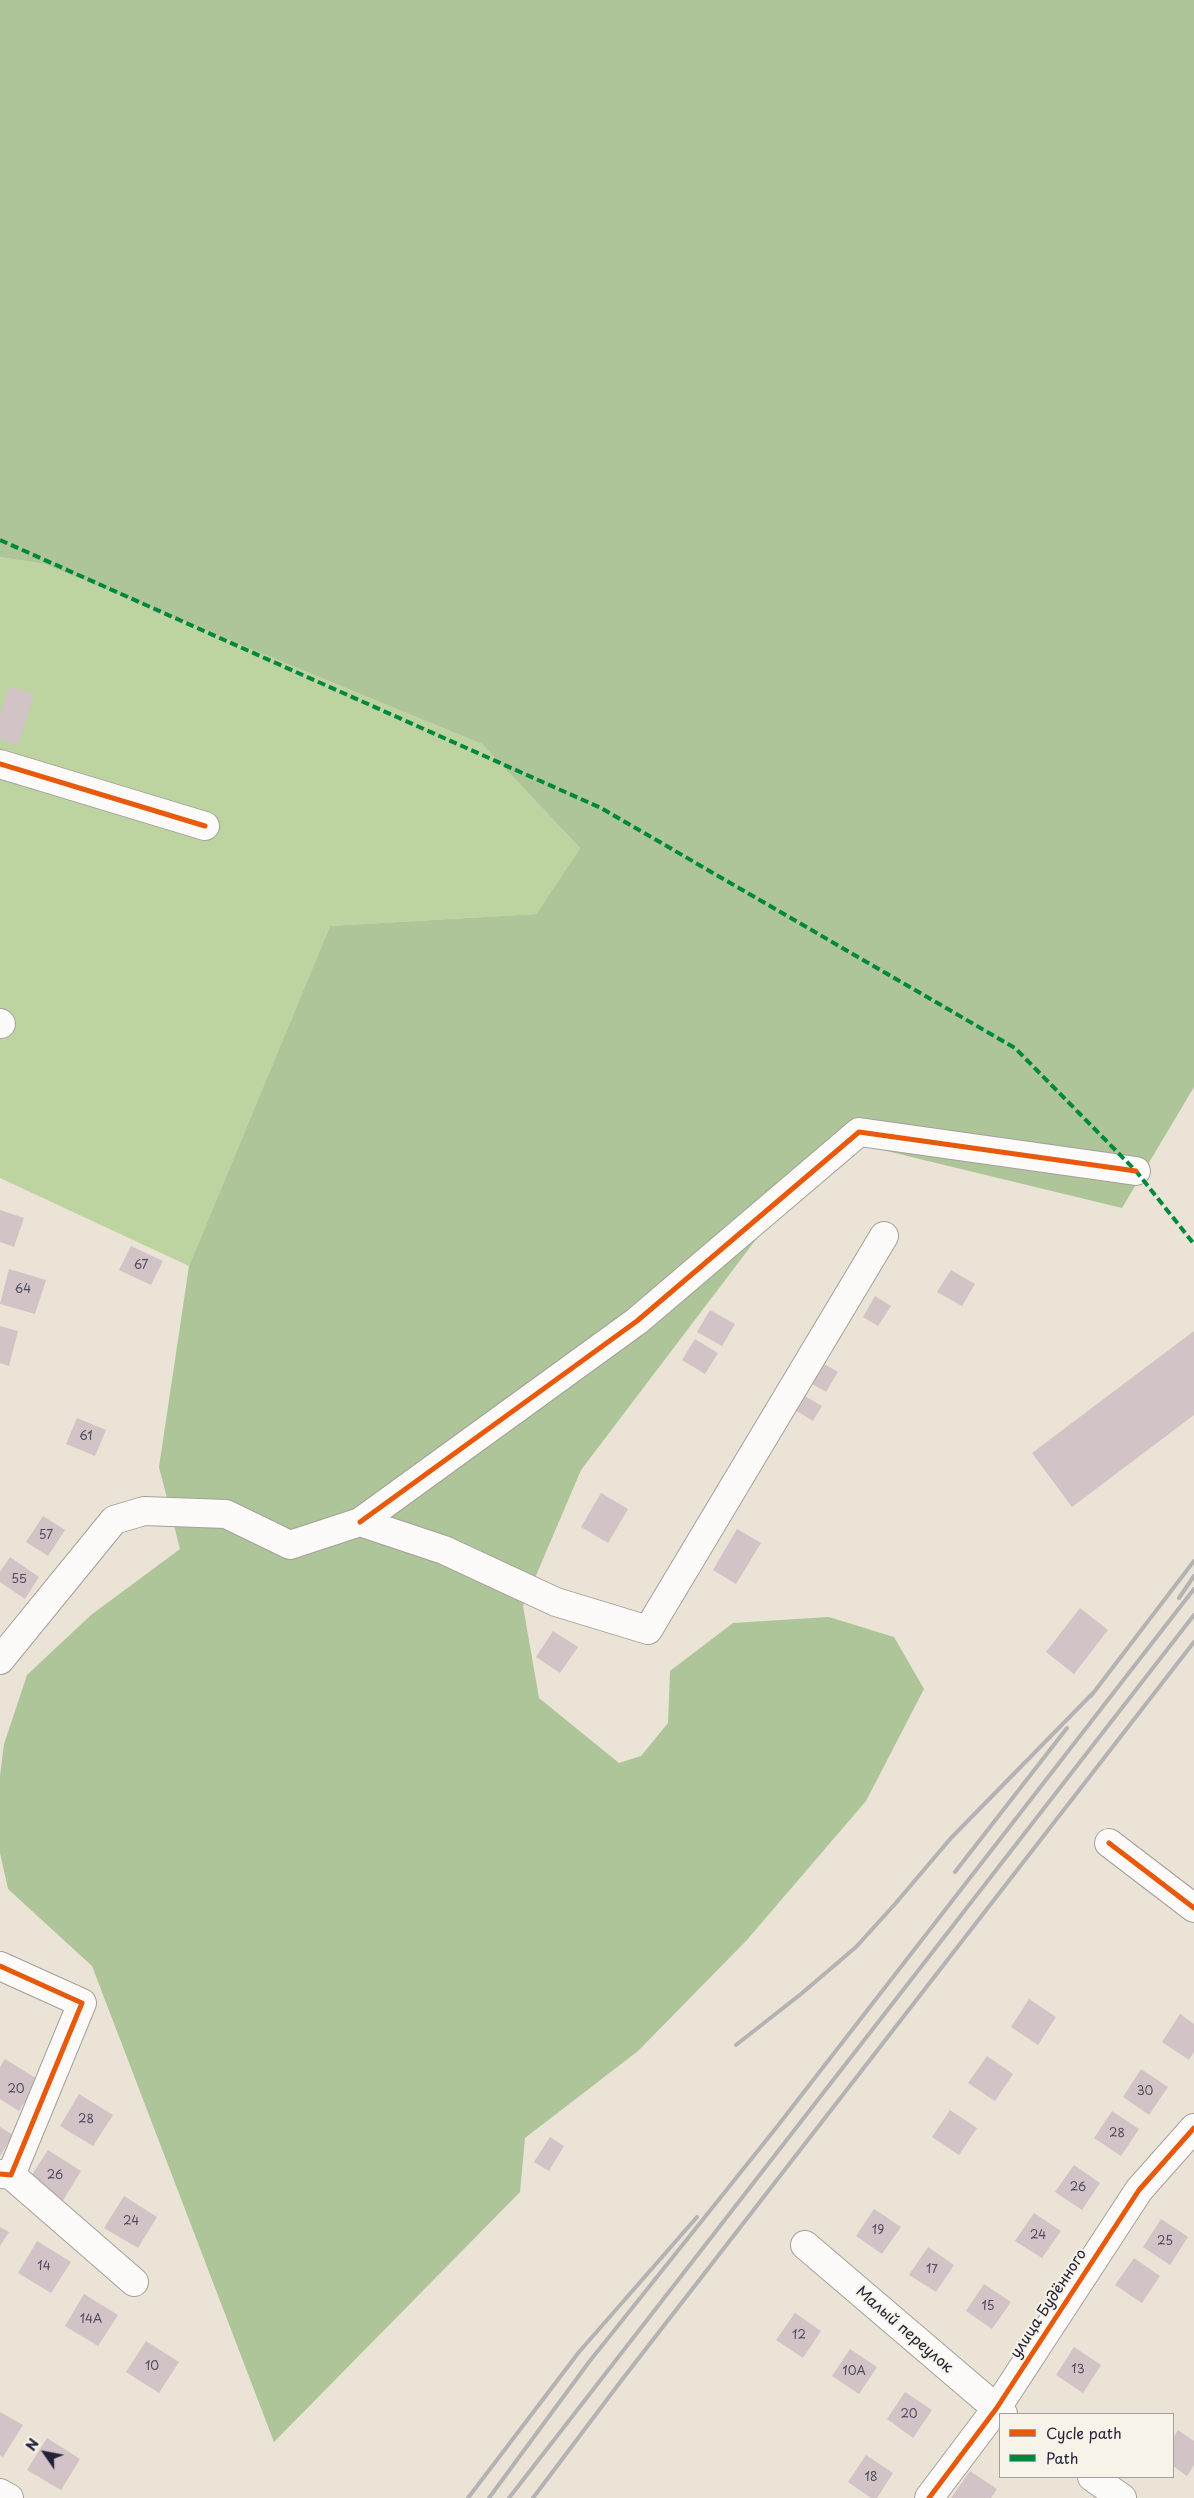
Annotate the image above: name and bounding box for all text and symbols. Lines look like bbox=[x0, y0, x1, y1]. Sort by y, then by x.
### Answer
house number: 67 bbox=[134, 1259, 148, 1273]
house number: 64 bbox=[15, 1283, 31, 1297]
house number: 61 bbox=[79, 1430, 93, 1444]
house number: 57 bbox=[39, 1529, 53, 1543]
house number: 55 bbox=[11, 1573, 27, 1587]
house number: 20 bbox=[7, 2083, 25, 2097]
house number: 30 bbox=[1137, 2085, 1153, 2099]
house number: 28 bbox=[78, 2113, 94, 2127]
house number: 28 bbox=[1109, 2127, 1125, 2141]
house number: 26 bbox=[47, 2169, 63, 2183]
house number: 26 bbox=[1070, 2181, 1086, 2195]
house number: 24 bbox=[123, 2215, 139, 2229]
house number: 19 bbox=[872, 2224, 884, 2238]
house number: 24 bbox=[1030, 2229, 1046, 2243]
house number: 25 bbox=[1157, 2235, 1173, 2249]
street label: улица Будённого bbox=[1007, 2246, 1091, 2362]
house number: 14 bbox=[37, 2260, 51, 2274]
house number: 17 bbox=[926, 2263, 938, 2277]
street label: Малый переулок bbox=[852, 2283, 956, 2377]
house number: 15 bbox=[981, 2300, 995, 2314]
house number: 14А bbox=[80, 2313, 102, 2327]
house number: 12 bbox=[792, 2329, 806, 2343]
house number: 10 bbox=[145, 2360, 159, 2374]
house number: 13 bbox=[1071, 2363, 1085, 2377]
house number: 10А bbox=[842, 2365, 866, 2379]
house number: 20 bbox=[900, 2408, 918, 2422]
legend bbox=[999, 2413, 1174, 2478]
text: Cycle path bbox=[1046, 2421, 1122, 2444]
north arrow bbox=[20, 2428, 70, 2478]
text: N bbox=[20, 2434, 44, 2455]
text: Path bbox=[1046, 2446, 1078, 2469]
house number: 18 bbox=[865, 2471, 877, 2485]

